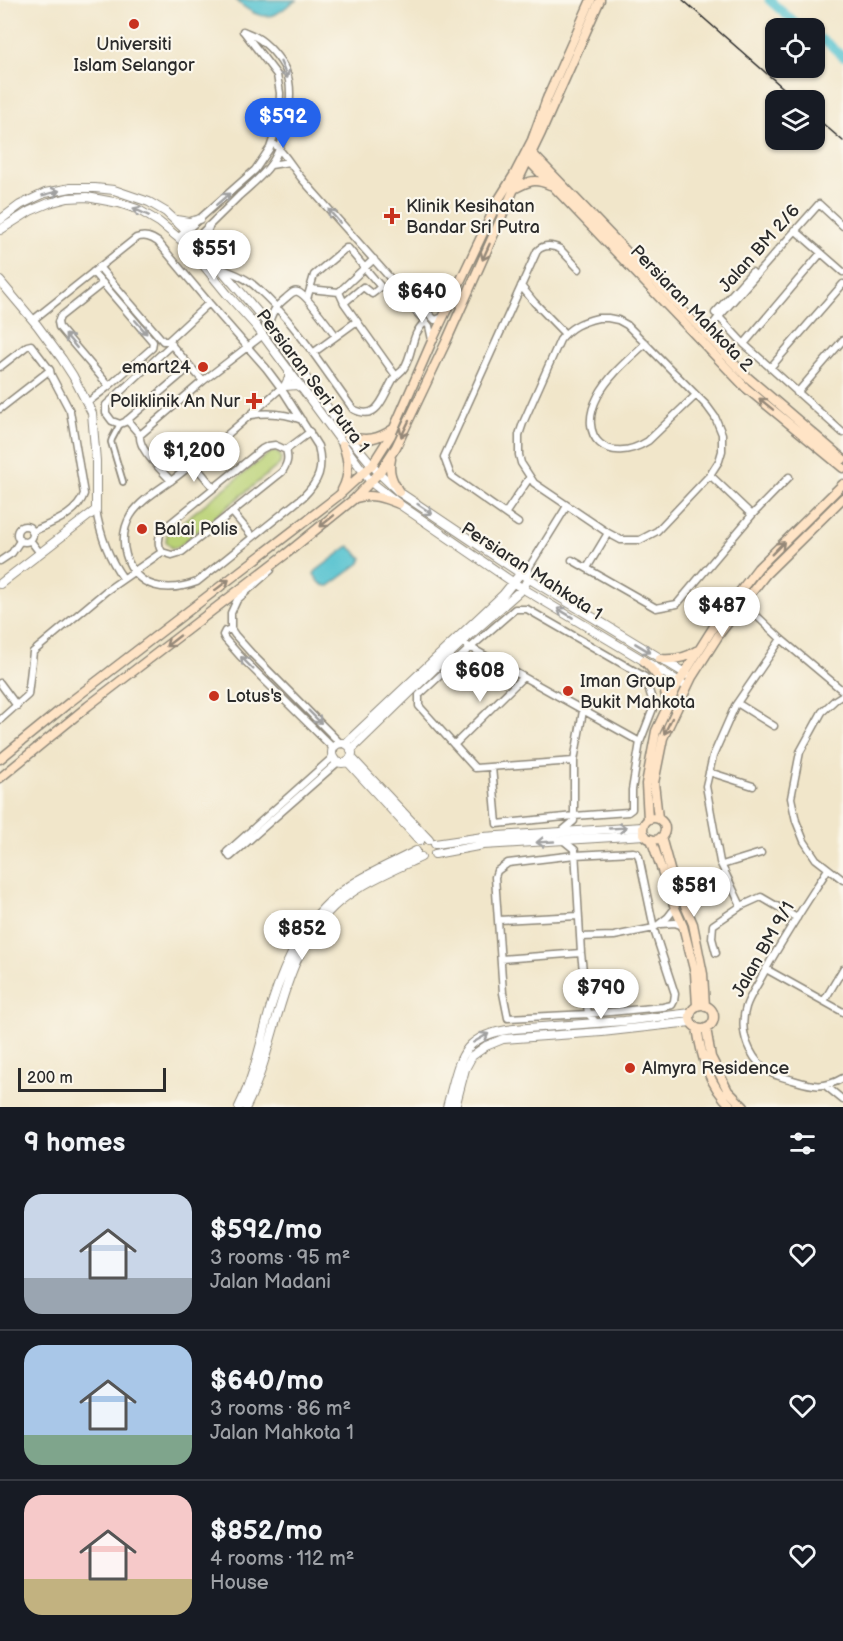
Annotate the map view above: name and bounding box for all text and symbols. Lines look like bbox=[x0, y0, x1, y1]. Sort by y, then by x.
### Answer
marker: Universiti Islam Selangor bbox=[127, 17, 141, 31]
map controls bbox=[765, 18, 825, 150]
button: locate bbox=[765, 18, 825, 78]
place label: Universiti Islam Selangor bbox=[74, 34, 195, 76]
one-way arrow bbox=[279, 61, 290, 79]
button: layers bbox=[765, 90, 825, 150]
pin: $592 bbox=[247, 98, 319, 149]
text: $592 bbox=[259, 105, 307, 129]
one-way arrow bbox=[41, 186, 60, 198]
one-way arrow bbox=[215, 192, 230, 206]
place label: Klinik Kesihatan Bandar Sri Putra bbox=[406, 196, 540, 238]
street label: Jalan BM 2/6 bbox=[714, 200, 804, 297]
one-way arrow bbox=[133, 206, 151, 217]
marker: Klinik Kesihatan Bandar Sri Putra bbox=[383, 207, 401, 225]
one-way arrow bbox=[327, 209, 341, 224]
pin: $551 bbox=[178, 230, 250, 281]
text: $551 bbox=[192, 237, 236, 261]
street label: Persiaran Mahkota 2 bbox=[626, 241, 758, 376]
one-way arrow bbox=[480, 242, 491, 260]
pin: $640 bbox=[386, 273, 458, 324]
text: $640 bbox=[397, 280, 447, 304]
street label: Persiaran Seri Putra 1 bbox=[252, 305, 373, 457]
one-way arrow bbox=[134, 319, 148, 334]
one-way arrow bbox=[64, 334, 78, 349]
place label: emart24 bbox=[122, 357, 191, 378]
marker: emart24 bbox=[196, 360, 210, 374]
place label: Poliklinik An Nur bbox=[110, 391, 240, 412]
marker: Poliklinik An Nur bbox=[245, 392, 263, 410]
one-way arrow bbox=[758, 398, 774, 411]
one-way arrow bbox=[398, 419, 410, 437]
pin: $1,200 bbox=[145, 432, 243, 483]
text: $1,200 bbox=[163, 439, 225, 463]
one-way arrow bbox=[416, 504, 433, 516]
one-way arrow bbox=[319, 514, 335, 527]
street label: Persiaran Mahkota 1 bbox=[457, 518, 606, 625]
place label: Balai Polis bbox=[154, 519, 238, 540]
marker: Balai Polis bbox=[135, 522, 149, 536]
one-way arrow bbox=[771, 541, 786, 556]
one-way arrow bbox=[214, 579, 230, 592]
pin: $487 bbox=[686, 587, 758, 638]
text: $487 bbox=[698, 594, 746, 618]
one-way arrow bbox=[557, 607, 574, 619]
one-way arrow bbox=[165, 634, 181, 647]
one-way arrow bbox=[634, 642, 651, 655]
pin: $608 bbox=[444, 652, 516, 703]
one-way arrow bbox=[240, 656, 255, 671]
text: $608 bbox=[455, 659, 505, 683]
place label: Iman Group Bukit Mahkota bbox=[580, 671, 695, 713]
marker: Iman Group Bukit Mahkota bbox=[561, 684, 575, 698]
place label: Lotus's bbox=[226, 686, 282, 707]
marker: Lotus's bbox=[207, 689, 221, 703]
one-way arrow bbox=[307, 709, 322, 724]
one-way arrow bbox=[662, 716, 674, 734]
one-way arrow bbox=[608, 823, 628, 834]
one-way arrow bbox=[535, 836, 555, 847]
pin: $581 bbox=[658, 867, 730, 918]
text: $581 bbox=[671, 874, 717, 898]
street label: Jalan BM 9/1 bbox=[728, 898, 799, 1001]
pin: $852 bbox=[266, 910, 338, 961]
text: $852 bbox=[278, 917, 326, 941]
pin: $790 bbox=[565, 969, 637, 1020]
text: $790 bbox=[577, 976, 625, 1000]
one-way arrow bbox=[472, 1032, 489, 1044]
place label: Almyra Residence bbox=[642, 1058, 790, 1079]
marker: Almyra Residence bbox=[623, 1061, 637, 1075]
scale bar bbox=[18, 1065, 166, 1092]
text: 200 m bbox=[27, 1069, 73, 1088]
icon: filters bbox=[786, 1127, 819, 1160]
text: 9 homes bbox=[24, 1128, 125, 1159]
text: $592/mo bbox=[210, 1215, 322, 1246]
icon: home bbox=[72, 1218, 144, 1290]
icon: heart bbox=[786, 1238, 819, 1271]
text: 3 rooms · 95 m² bbox=[210, 1246, 350, 1270]
text: Jalan Madani bbox=[210, 1270, 331, 1294]
text: $640/mo bbox=[210, 1366, 324, 1397]
icon: home bbox=[72, 1369, 144, 1441]
icon: heart bbox=[786, 1389, 819, 1422]
text: 3 rooms · 86 m² bbox=[210, 1397, 351, 1421]
text: Jalan Mahkota 1 bbox=[210, 1421, 354, 1445]
text: $852/mo bbox=[210, 1516, 323, 1547]
icon: home bbox=[72, 1519, 144, 1591]
icon: heart bbox=[786, 1539, 819, 1572]
text: 4 rooms · 112 m² bbox=[210, 1547, 354, 1571]
text: House bbox=[210, 1571, 269, 1595]

